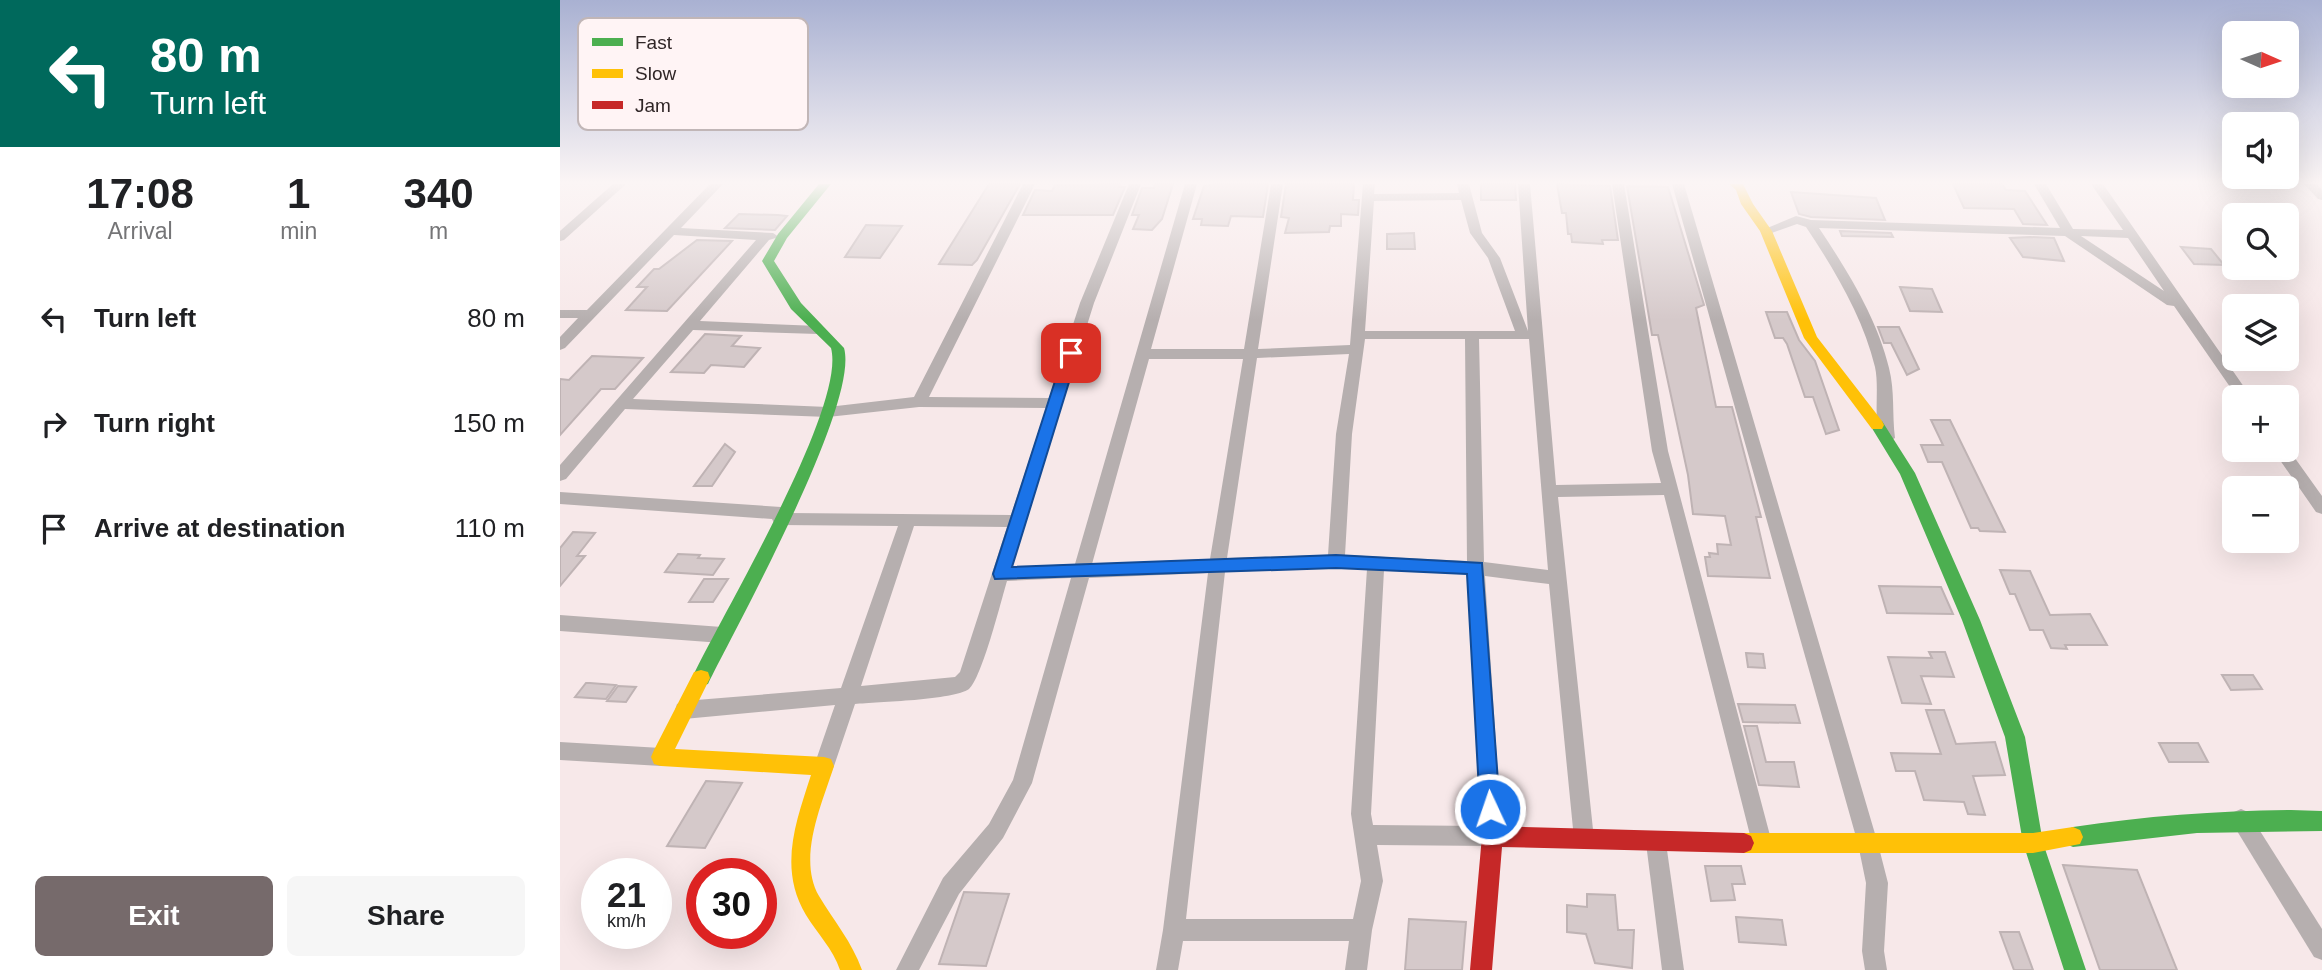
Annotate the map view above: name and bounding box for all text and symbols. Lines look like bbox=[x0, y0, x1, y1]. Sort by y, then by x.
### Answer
legend bbox=[578, 18, 808, 130]
north arrow bbox=[2222, 21, 2300, 98]
map controls bbox=[2222, 21, 2299, 553]
icon: left bbox=[35, 28, 126, 119]
text: 80 m bbox=[150, 28, 262, 82]
text: Fast bbox=[635, 32, 673, 53]
text: Slow bbox=[635, 63, 676, 84]
text: Turn left bbox=[150, 85, 266, 121]
text: Jam bbox=[635, 95, 671, 116]
button: sound bbox=[2222, 112, 2299, 189]
text: 17:08 bbox=[86, 170, 194, 217]
text: 1 bbox=[287, 170, 310, 217]
text: 340 bbox=[404, 170, 474, 217]
button: search bbox=[2222, 203, 2299, 280]
text: Arrival bbox=[107, 218, 173, 244]
text: min bbox=[280, 218, 317, 244]
text: m bbox=[429, 218, 448, 244]
button: layers bbox=[2222, 294, 2299, 371]
icon: left bbox=[35, 300, 73, 338]
text: Turn left bbox=[94, 303, 196, 333]
text: 80 m bbox=[467, 303, 525, 333]
pin bbox=[1041, 323, 1101, 383]
icon: arrive bbox=[1052, 334, 1090, 372]
button: + bbox=[2222, 385, 2299, 462]
icon: right bbox=[35, 405, 73, 443]
text: Turn right bbox=[94, 408, 215, 438]
text: 150 m bbox=[453, 408, 525, 438]
button: − bbox=[2222, 476, 2299, 553]
icon: arrive bbox=[35, 510, 73, 548]
text: Arrive at destination bbox=[94, 513, 345, 543]
text: 110 m bbox=[455, 513, 525, 543]
position arrow bbox=[1453, 772, 1527, 846]
speed limit sign: 30 bbox=[686, 858, 777, 949]
text: 21 bbox=[607, 875, 646, 914]
button: Exit bbox=[35, 876, 273, 956]
button: Share bbox=[287, 876, 525, 956]
text: km/h bbox=[607, 911, 646, 931]

